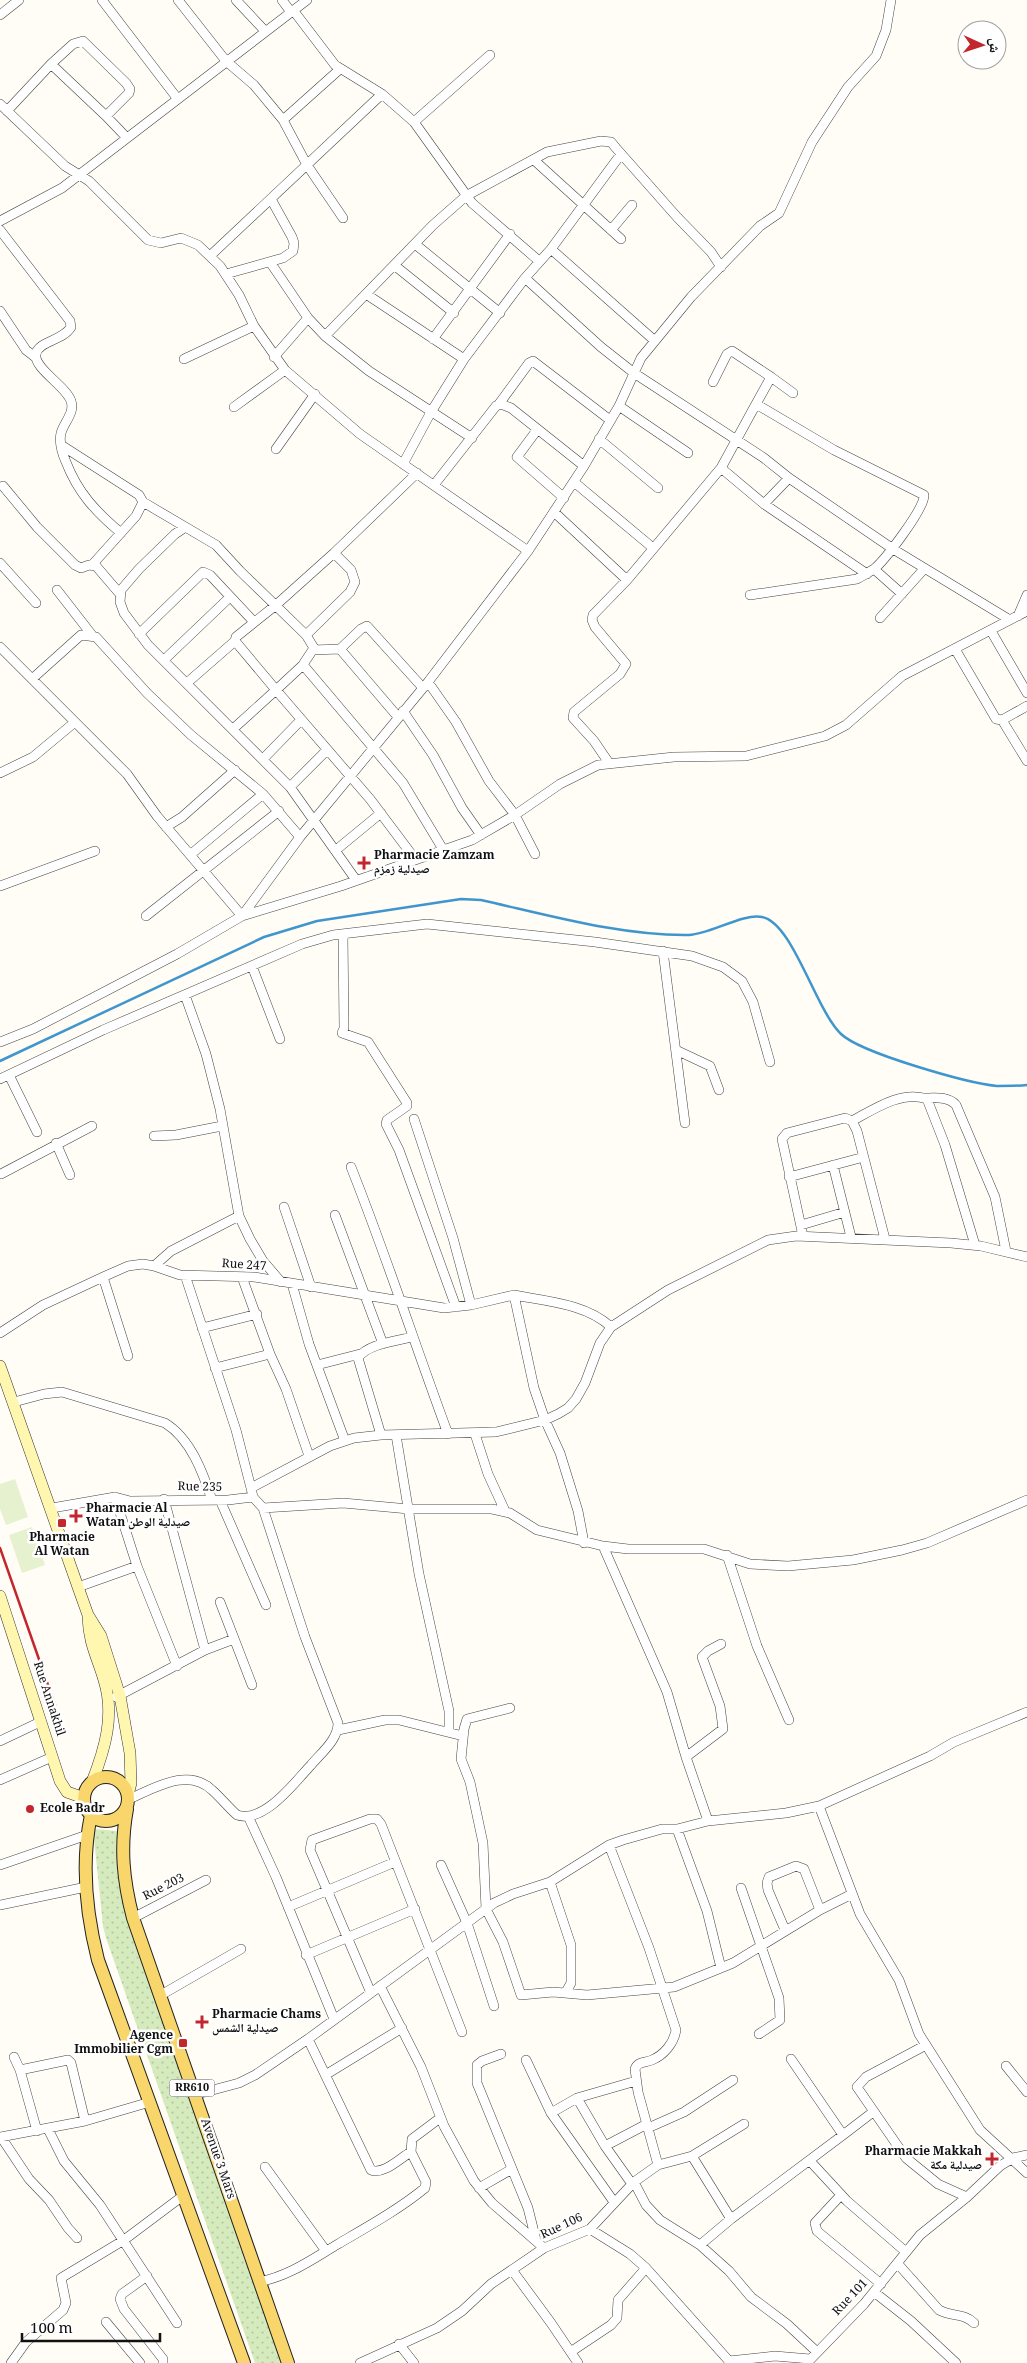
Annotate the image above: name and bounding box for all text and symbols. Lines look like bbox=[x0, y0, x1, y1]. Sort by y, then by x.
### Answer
north arrow bbox=[957, 20, 1007, 70]
text: ش bbox=[981, 38, 1005, 54]
place label: Pharmacie Zamzam صيدلية زمزم bbox=[374, 846, 495, 881]
marker: Pharmacie Zamzam صيدلية زمزم bbox=[358, 857, 370, 869]
street label: Rue 247 bbox=[221, 1254, 267, 1278]
street label: Rue 235 bbox=[177, 1477, 223, 1499]
place label: Pharmacie Al Watan صيدلية الوطن bbox=[86, 1499, 190, 1534]
marker: Pharmacie Al Watan صيدلية الوطن bbox=[70, 1510, 82, 1522]
marker: Pharmacie Al Watan bbox=[56, 1517, 68, 1529]
place label: Pharmacie Al Watan bbox=[29, 1528, 95, 1563]
street label: Rue Annakhil bbox=[26, 1659, 70, 1739]
place label: Ecole Badr bbox=[40, 1799, 106, 1820]
marker: Ecole Badr bbox=[24, 1803, 36, 1815]
street label: Rue 203 bbox=[139, 1868, 189, 1908]
place label: Pharmacie Chams صيدلية الشمس bbox=[212, 2005, 321, 2040]
marker: Pharmacie Chams صيدلية الشمس bbox=[196, 2016, 208, 2028]
place label: Agence Immobilier Cgm bbox=[74, 2026, 173, 2061]
marker: Agence Immobilier Cgm bbox=[177, 2037, 189, 2049]
road number: RR610 bbox=[170, 2080, 214, 2096]
street label: Avenue 3 Mars bbox=[193, 2116, 241, 2202]
place label: Pharmacie Makkah صيدلية مكة bbox=[865, 2142, 982, 2177]
marker: Pharmacie Makkah صيدلية مكة bbox=[986, 2153, 998, 2165]
street label: Rue 106 bbox=[537, 2208, 587, 2246]
street label: Rue 101 bbox=[828, 2274, 874, 2322]
scale bar bbox=[22, 2310, 160, 2342]
text: 100 m bbox=[30, 2317, 73, 2343]

